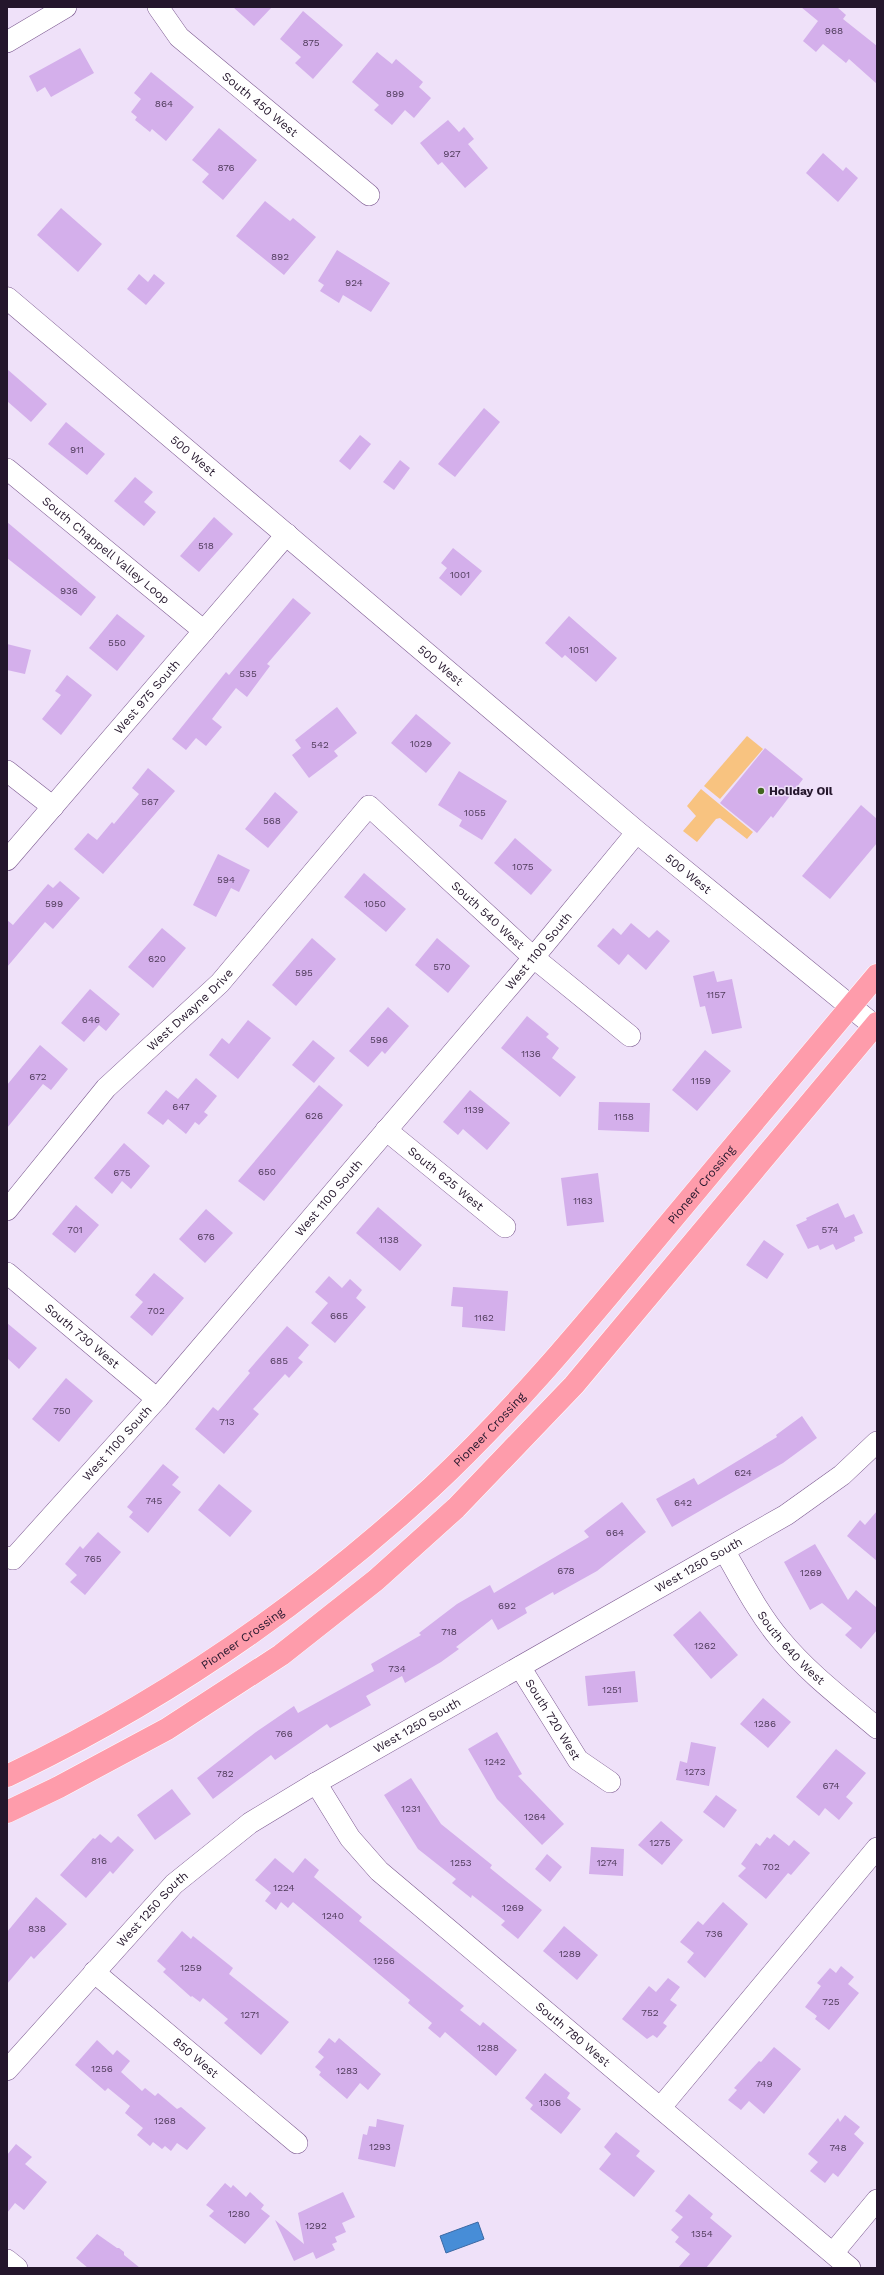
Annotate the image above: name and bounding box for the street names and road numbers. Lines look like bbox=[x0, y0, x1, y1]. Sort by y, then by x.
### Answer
street label: South 450 West bbox=[219, 69, 301, 140]
street label: 500 West bbox=[168, 433, 219, 479]
street label: South Chappell Valley Loop bbox=[39, 494, 172, 607]
street label: 500 West bbox=[415, 642, 466, 688]
street label: West 975 South bbox=[111, 657, 183, 737]
street label: 500 West bbox=[662, 851, 714, 897]
street label: South 540 West bbox=[449, 878, 527, 952]
street label: West 1100 South bbox=[502, 910, 575, 993]
street label: West Dwayne Drive bbox=[144, 966, 236, 1054]
street label: Pioneer Crossing bbox=[665, 1142, 738, 1227]
street label: South 625 West bbox=[405, 1144, 486, 1214]
street label: West 1100 South bbox=[292, 1157, 365, 1239]
street label: South 730 West bbox=[42, 1301, 122, 1371]
street label: Pioneer Crossing bbox=[450, 1389, 529, 1470]
street label: West 1100 South bbox=[80, 1403, 155, 1484]
street label: West 1250 South bbox=[652, 1534, 745, 1595]
street label: Pioneer Crossing bbox=[199, 1605, 287, 1672]
street label: South 640 West bbox=[755, 1608, 827, 1688]
street label: South 720 West bbox=[522, 1677, 583, 1763]
street label: West 1250 South bbox=[371, 1695, 463, 1756]
street label: West 1250 South bbox=[114, 1868, 191, 1950]
street label: South 780 West bbox=[533, 1999, 613, 2070]
street label: 850 West bbox=[170, 2035, 221, 2081]

